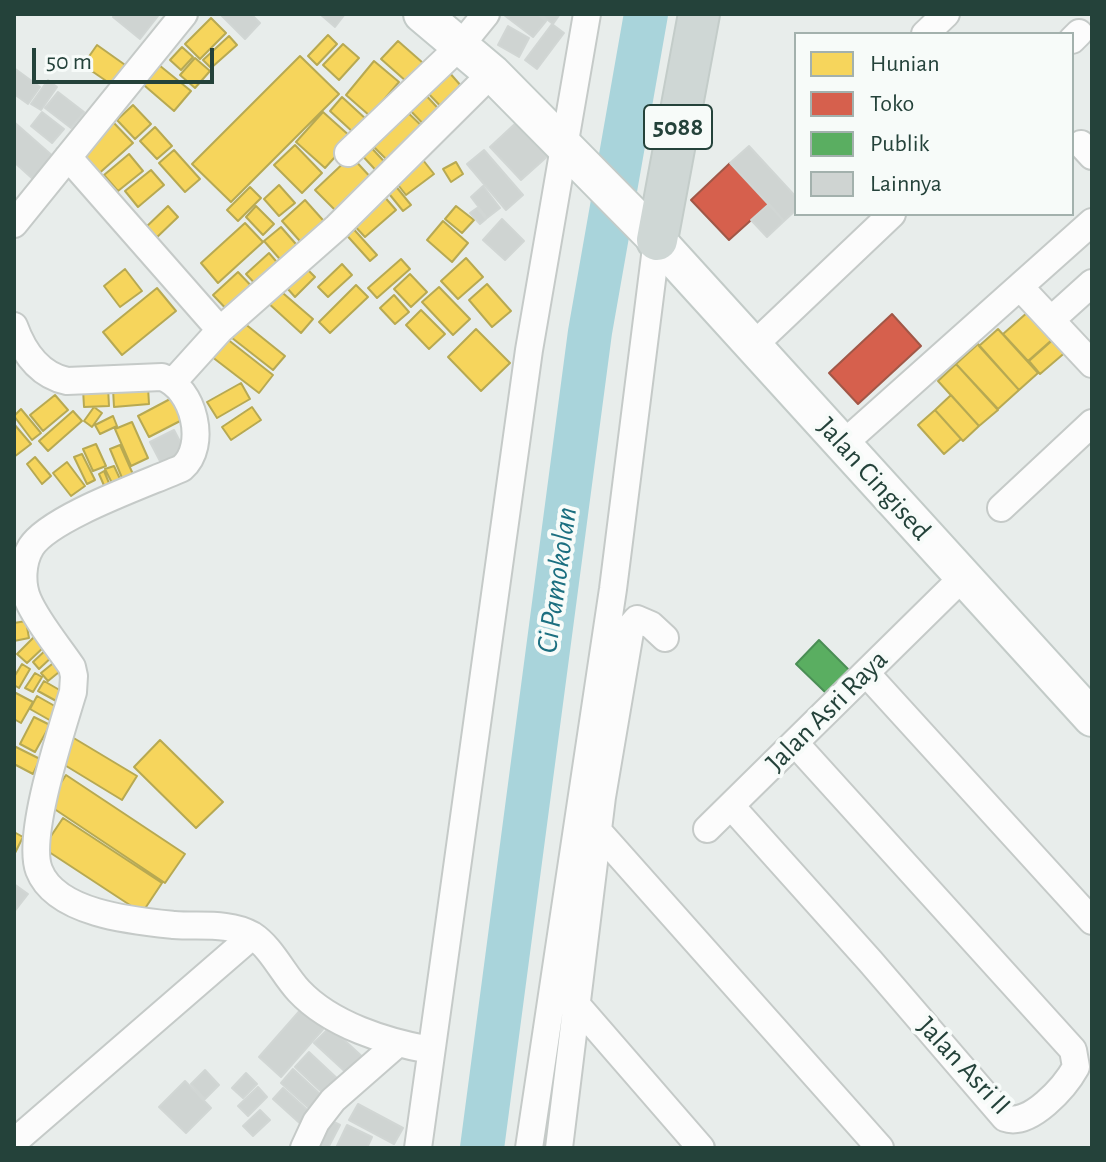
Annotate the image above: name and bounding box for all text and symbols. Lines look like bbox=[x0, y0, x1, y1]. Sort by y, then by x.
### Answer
scale bar bbox=[36, 32, 218, 82]
legend bbox=[794, 32, 1074, 216]
text: 50 m bbox=[46, 50, 92, 74]
text: Hunian bbox=[870, 52, 940, 76]
text: Toko bbox=[870, 92, 914, 116]
road number: 5088 bbox=[644, 105, 712, 149]
text: Publik bbox=[870, 132, 929, 156]
text: Lainnya bbox=[870, 172, 942, 196]
street label: Jalan Cingised bbox=[810, 411, 938, 547]
water label: Ci Pamokolan bbox=[529, 505, 585, 655]
street label: Jalan Asri Raya bbox=[759, 643, 895, 779]
street label: Jalan Asri II bbox=[910, 1010, 1018, 1122]

